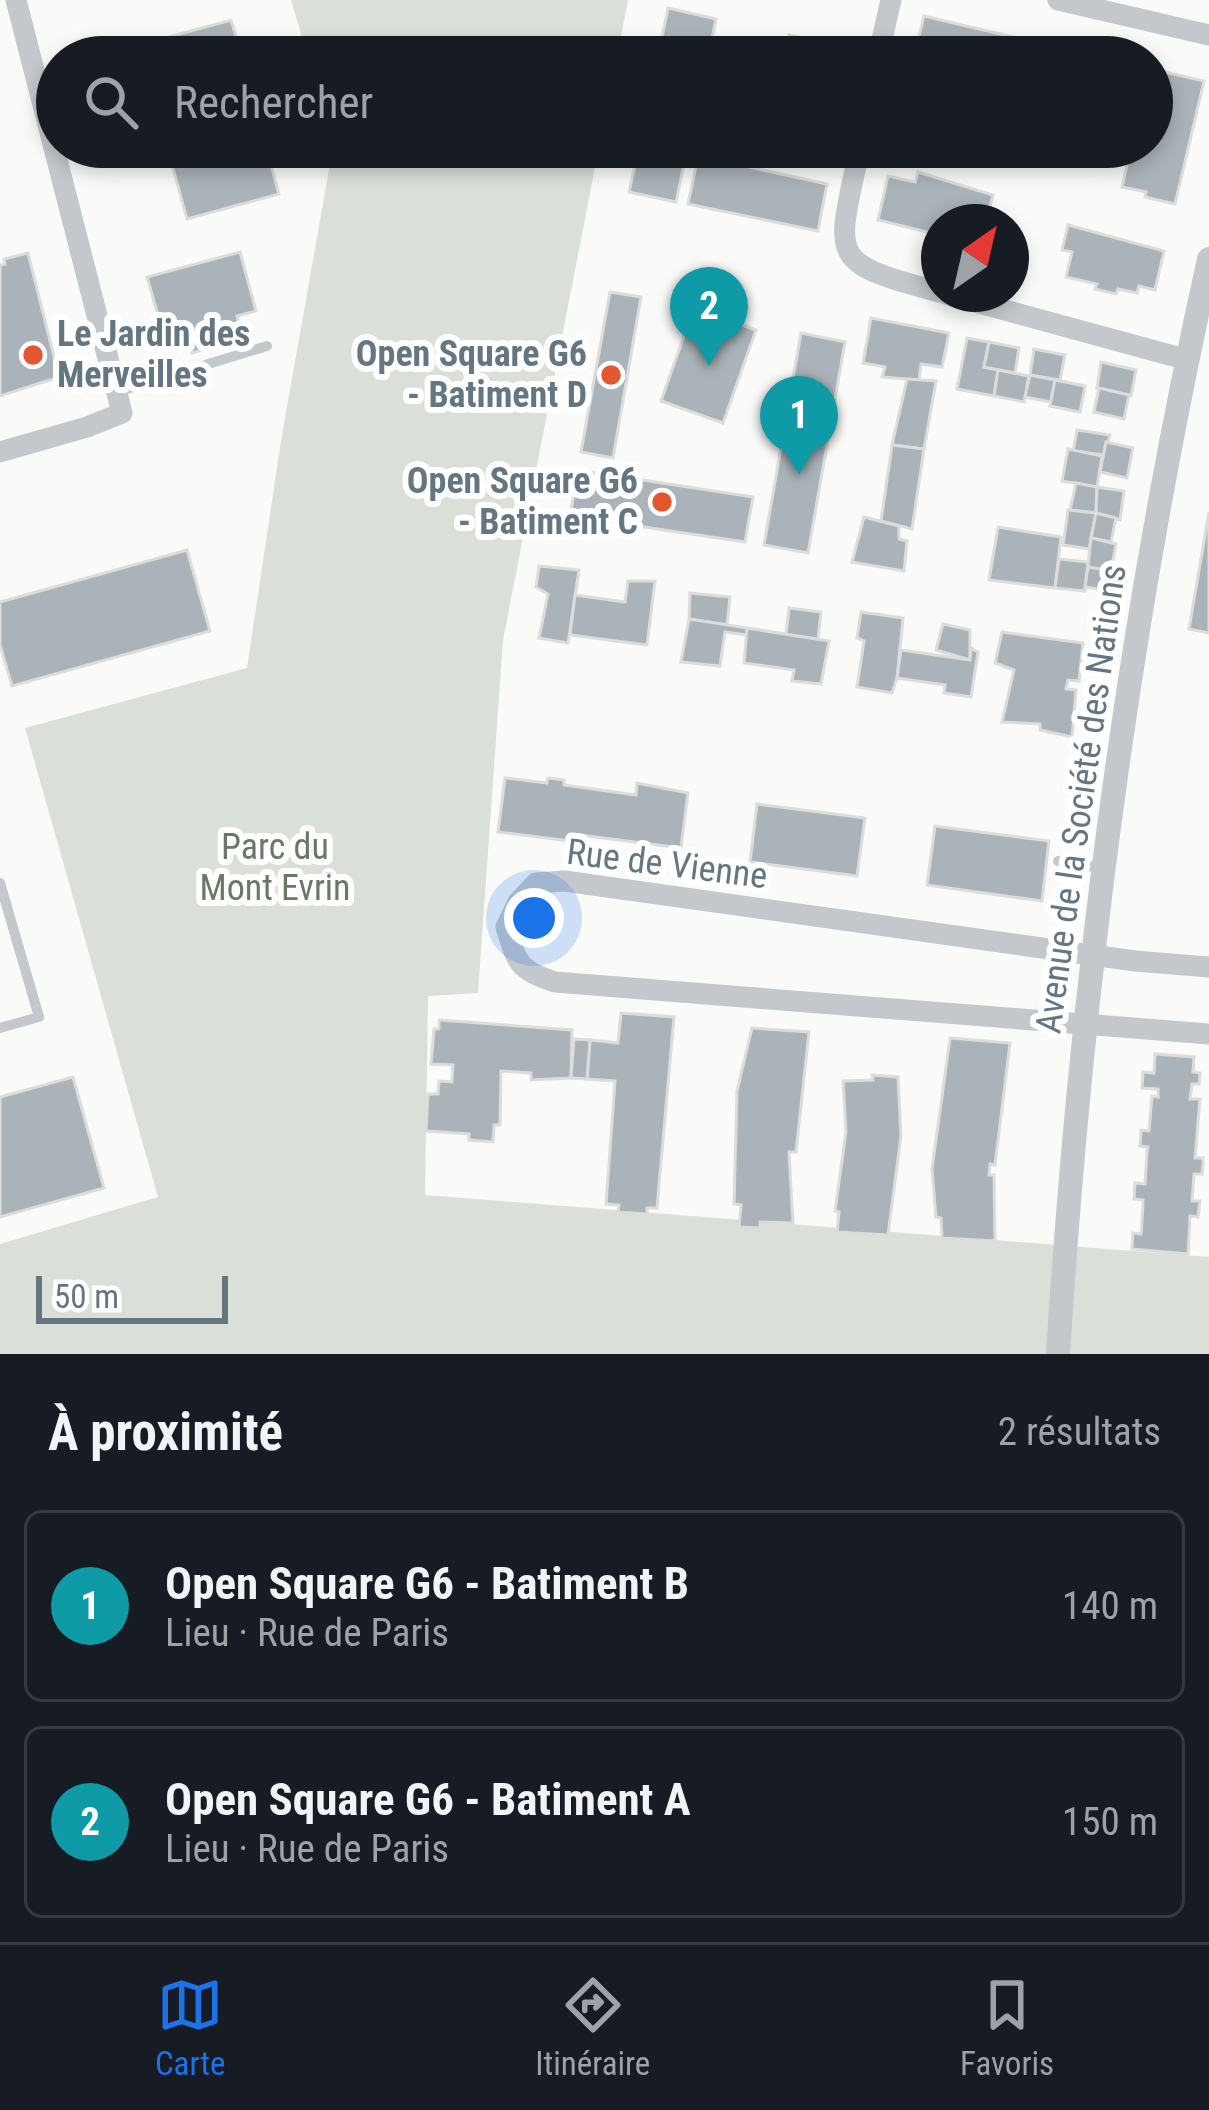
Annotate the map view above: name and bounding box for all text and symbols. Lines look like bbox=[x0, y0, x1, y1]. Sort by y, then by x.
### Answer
search box bbox=[36, 36, 1173, 168]
icon: search bbox=[78, 69, 144, 135]
text: Rechercher bbox=[174, 76, 373, 129]
north arrow bbox=[921, 204, 1029, 312]
pin: 2 bbox=[670, 267, 748, 366]
place label: Le Jardin des Merveilles bbox=[57, 313, 250, 396]
place label: Open Square G6 - Batiment D bbox=[356, 333, 587, 416]
marker: Le Jardin des Merveilles bbox=[20, 342, 46, 368]
marker: Open Square G6 - Batiment D bbox=[598, 362, 624, 388]
pin: 1 bbox=[760, 376, 838, 475]
place label: Open Square G6 - Batiment C bbox=[407, 460, 638, 543]
marker: Open Square G6 - Batiment C bbox=[649, 489, 675, 515]
street label: Avenue de la Société des Nations bbox=[1027, 562, 1135, 1036]
park label: Parc du Mont Evrin bbox=[199, 826, 351, 909]
street label: Rue de Vienne bbox=[564, 831, 770, 897]
your location bbox=[504, 888, 564, 948]
scale bar bbox=[36, 1270, 228, 1323]
text: 50 m bbox=[54, 1277, 119, 1316]
text: À proximité bbox=[48, 1403, 283, 1462]
text: 2 résultats bbox=[998, 1409, 1161, 1455]
text: Open Square G6 - Batiment B bbox=[165, 1557, 689, 1610]
text: 1 bbox=[80, 1583, 100, 1629]
text: 140 m bbox=[1062, 1583, 1158, 1629]
text: Lieu · Rue de Paris bbox=[165, 1610, 449, 1656]
text: Open Square G6 - Batiment A bbox=[165, 1773, 691, 1826]
text: 2 bbox=[80, 1799, 100, 1845]
text: 150 m bbox=[1062, 1799, 1158, 1845]
text: Lieu · Rue de Paris bbox=[165, 1826, 449, 1872]
tab: Carte bbox=[155, 1972, 225, 2083]
tab: Itinéraire bbox=[535, 1972, 650, 2083]
tab: Favoris bbox=[960, 1972, 1054, 2083]

